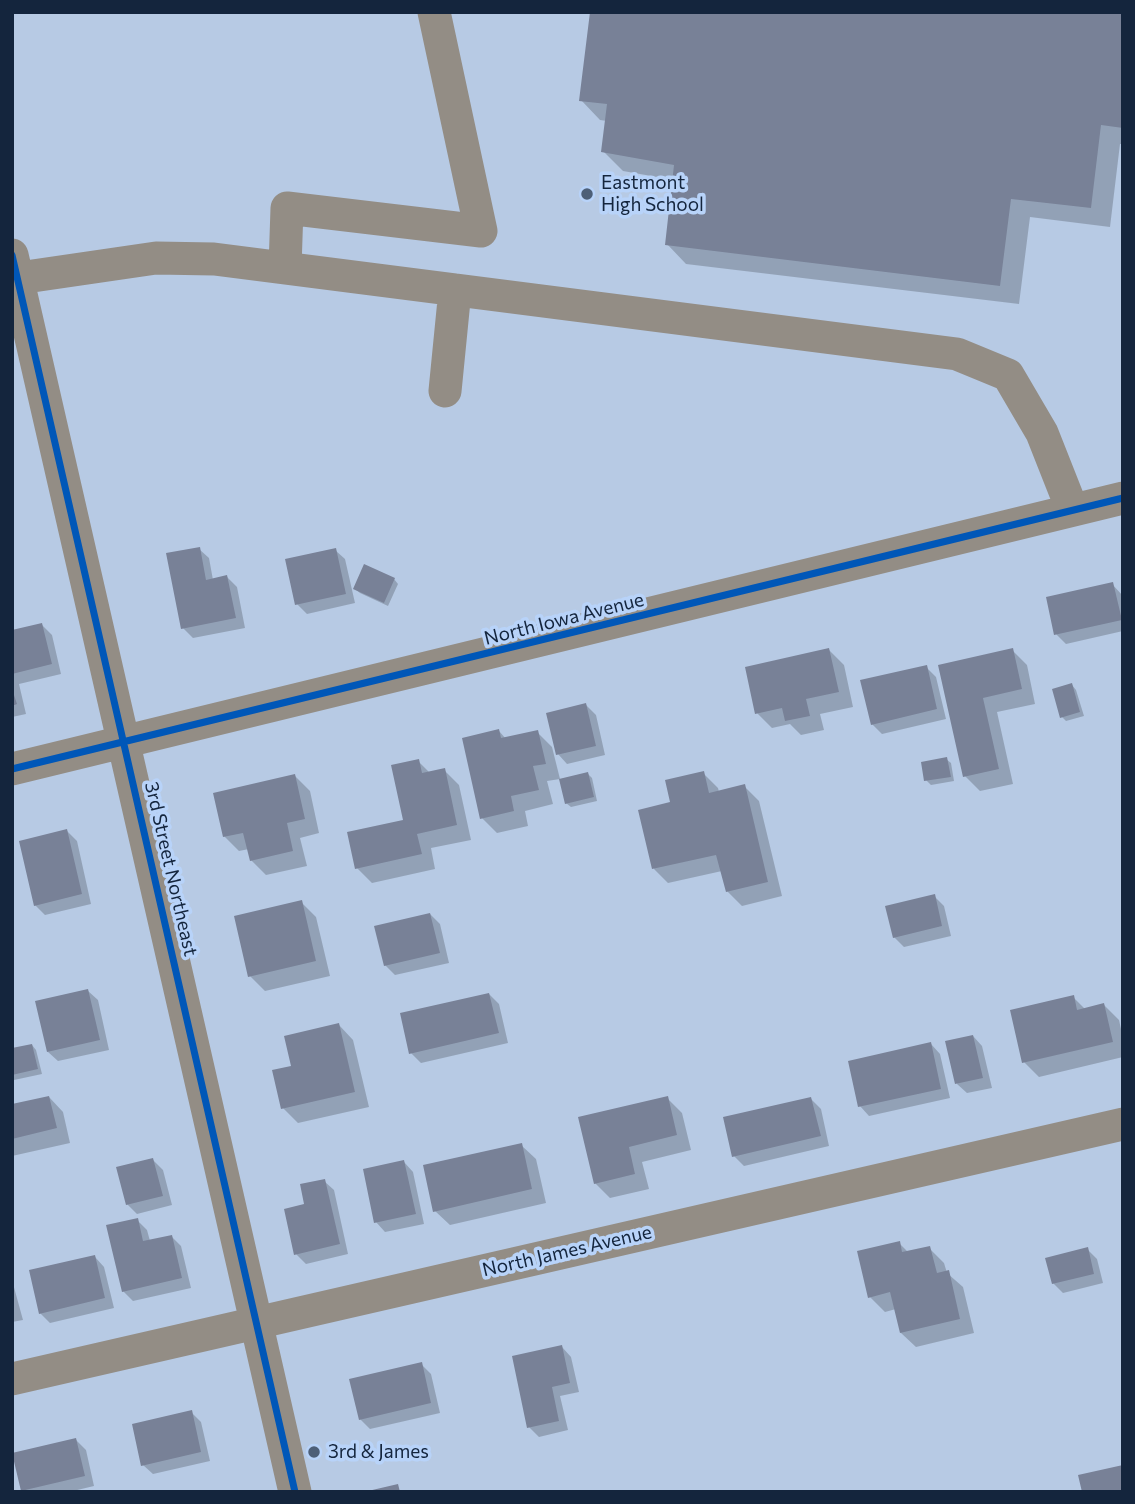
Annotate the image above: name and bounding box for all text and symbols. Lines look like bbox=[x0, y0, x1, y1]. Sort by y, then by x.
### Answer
place label: Eastmont High School bbox=[601, 172, 704, 216]
marker: Eastmont High School bbox=[579, 186, 595, 202]
street label: North Iowa Avenue bbox=[482, 588, 646, 650]
street label: 3rd Street Northeast bbox=[140, 780, 202, 958]
street label: North James Avenue bbox=[480, 1220, 654, 1282]
place label: 3rd & James bbox=[328, 1441, 429, 1463]
marker: 3rd & James bbox=[306, 1444, 322, 1460]

